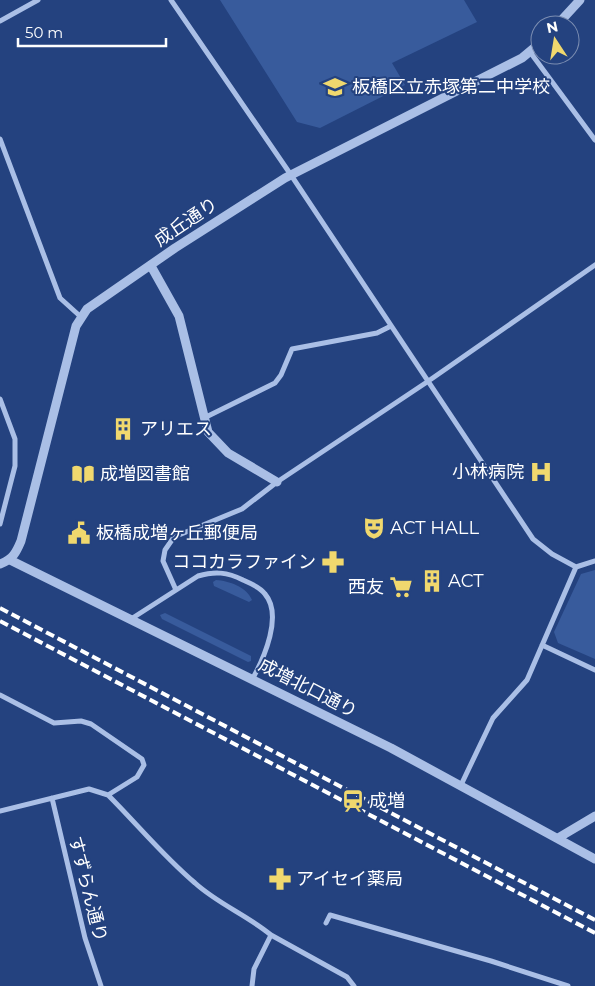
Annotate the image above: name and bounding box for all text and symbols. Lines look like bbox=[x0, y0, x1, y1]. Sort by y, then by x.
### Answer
scale bar bbox=[18, 15, 165, 47]
north arrow bbox=[530, 15, 580, 65]
text: N bbox=[545, 17, 560, 37]
text: 50 m bbox=[25, 23, 63, 42]
school or university icon: 板橋区立赤塚第二中学校 bbox=[322, 74, 348, 100]
place label: 板橋区立赤塚第二中学校 bbox=[352, 76, 550, 98]
street label: 成丘通り bbox=[150, 193, 222, 251]
building icon: アリエス bbox=[110, 416, 136, 442]
place label: アリエス bbox=[140, 418, 212, 440]
hospital icon: 小林病院 bbox=[528, 459, 554, 485]
library icon: 成増図書館 bbox=[70, 461, 96, 487]
place label: 小林病院 bbox=[452, 461, 524, 483]
place label: 成増図書館 bbox=[100, 463, 190, 485]
theatre icon: ACT HALL bbox=[361, 515, 387, 541]
place label: ACT HALL bbox=[390, 517, 479, 539]
public building icon: 板橋成増ヶ丘郵便局 bbox=[66, 520, 92, 546]
place label: 板橋成増ヶ丘郵便局 bbox=[96, 522, 258, 544]
pharmacy icon: ココカラファイン bbox=[320, 549, 346, 575]
place label: ココカラファイン bbox=[172, 551, 316, 573]
building icon: ACT bbox=[419, 568, 445, 594]
place label: ACT bbox=[448, 570, 484, 592]
supermarket icon: 西友 bbox=[388, 574, 414, 600]
place label: 西友 bbox=[348, 576, 384, 598]
street label: 成増北口通り bbox=[255, 654, 361, 722]
station icon: 成増 bbox=[340, 788, 366, 814]
place label: 成増 bbox=[369, 790, 405, 812]
street label: すずらん通り bbox=[64, 834, 112, 944]
pharmacy icon: アイセイ薬局 bbox=[267, 866, 293, 892]
place label: アイセイ薬局 bbox=[296, 868, 403, 890]

